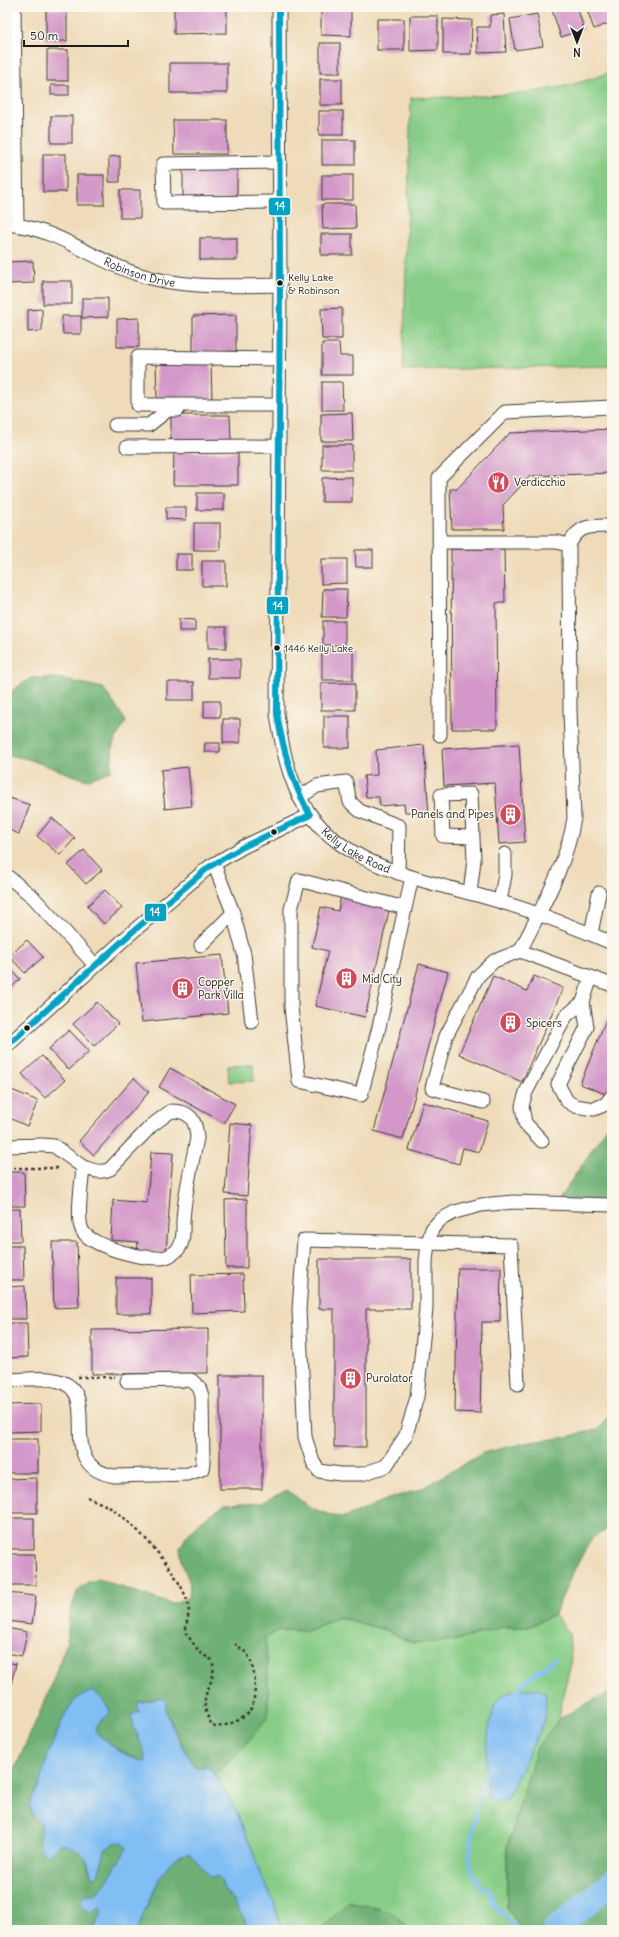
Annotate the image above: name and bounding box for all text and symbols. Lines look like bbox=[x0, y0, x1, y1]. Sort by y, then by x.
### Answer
scale bar bbox=[24, 22, 128, 48]
north arrow bbox=[557, 22, 597, 62]
text: 50 m bbox=[30, 28, 59, 43]
text: N bbox=[573, 45, 581, 59]
line badge: 14 bbox=[268, 197, 291, 216]
text: 14 bbox=[275, 199, 286, 213]
street label: Robinson Drive bbox=[101, 254, 176, 290]
place label: Kelly Lake & Robinson bbox=[288, 271, 340, 297]
marker: Kelly Lake & Robinson bbox=[275, 278, 285, 288]
restaurant icon: Verdicchio bbox=[485, 469, 511, 495]
place label: Verdicchio bbox=[514, 475, 566, 489]
line badge: 14 bbox=[266, 596, 289, 615]
text: 14 bbox=[273, 599, 284, 613]
place label: 1446 Kelly Lake bbox=[284, 642, 353, 655]
marker: 1446 Kelly Lake bbox=[272, 643, 282, 653]
building icon: Panels and Pipes bbox=[497, 801, 523, 827]
place label: Panels and Pipes bbox=[411, 807, 494, 821]
street label: Kelly Lake Road bbox=[318, 824, 393, 876]
unlabelled marker bbox=[269, 827, 279, 837]
line badge: 14 bbox=[144, 903, 167, 922]
text: 14 bbox=[150, 905, 161, 919]
building icon: Mid City bbox=[334, 966, 360, 992]
place label: Mid City bbox=[362, 972, 402, 986]
building icon: Copper Park Villa bbox=[169, 975, 195, 1001]
place label: Copper Park Villa bbox=[198, 975, 244, 1002]
building icon: Spicers bbox=[497, 1010, 523, 1036]
place label: Spicers bbox=[526, 1016, 562, 1030]
unlabelled marker bbox=[22, 1023, 32, 1033]
building icon: Purolator bbox=[337, 1365, 363, 1391]
place label: Purolator bbox=[366, 1371, 413, 1385]

